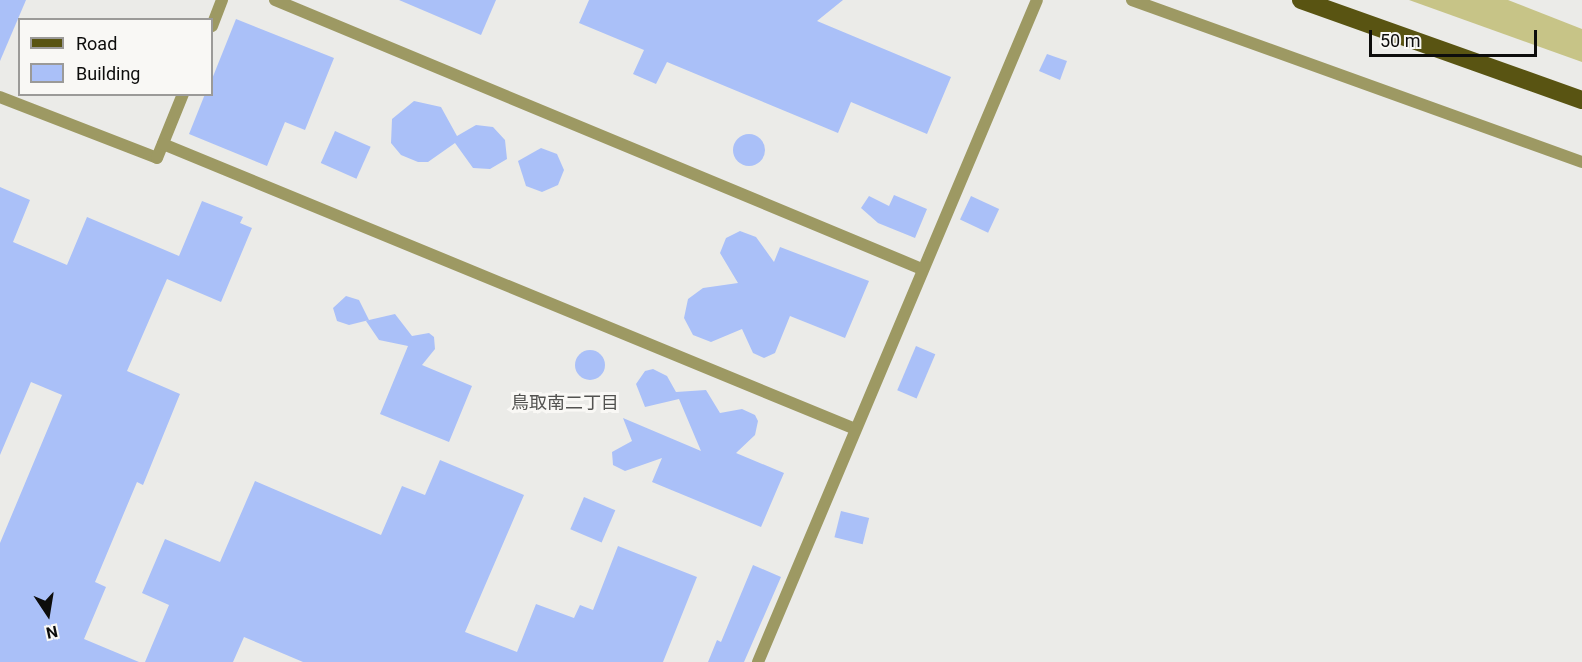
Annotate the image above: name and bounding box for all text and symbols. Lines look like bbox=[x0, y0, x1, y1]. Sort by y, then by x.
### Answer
legend bbox=[18, 18, 213, 96]
scale bar bbox=[1372, 18, 1540, 56]
text: 50 m bbox=[1380, 30, 1420, 51]
text: Road bbox=[76, 33, 117, 54]
text: Building bbox=[76, 63, 140, 84]
district label: 鳥取南二丁目 bbox=[511, 392, 619, 414]
north arrow bbox=[18, 584, 78, 644]
text: N bbox=[44, 622, 59, 643]

